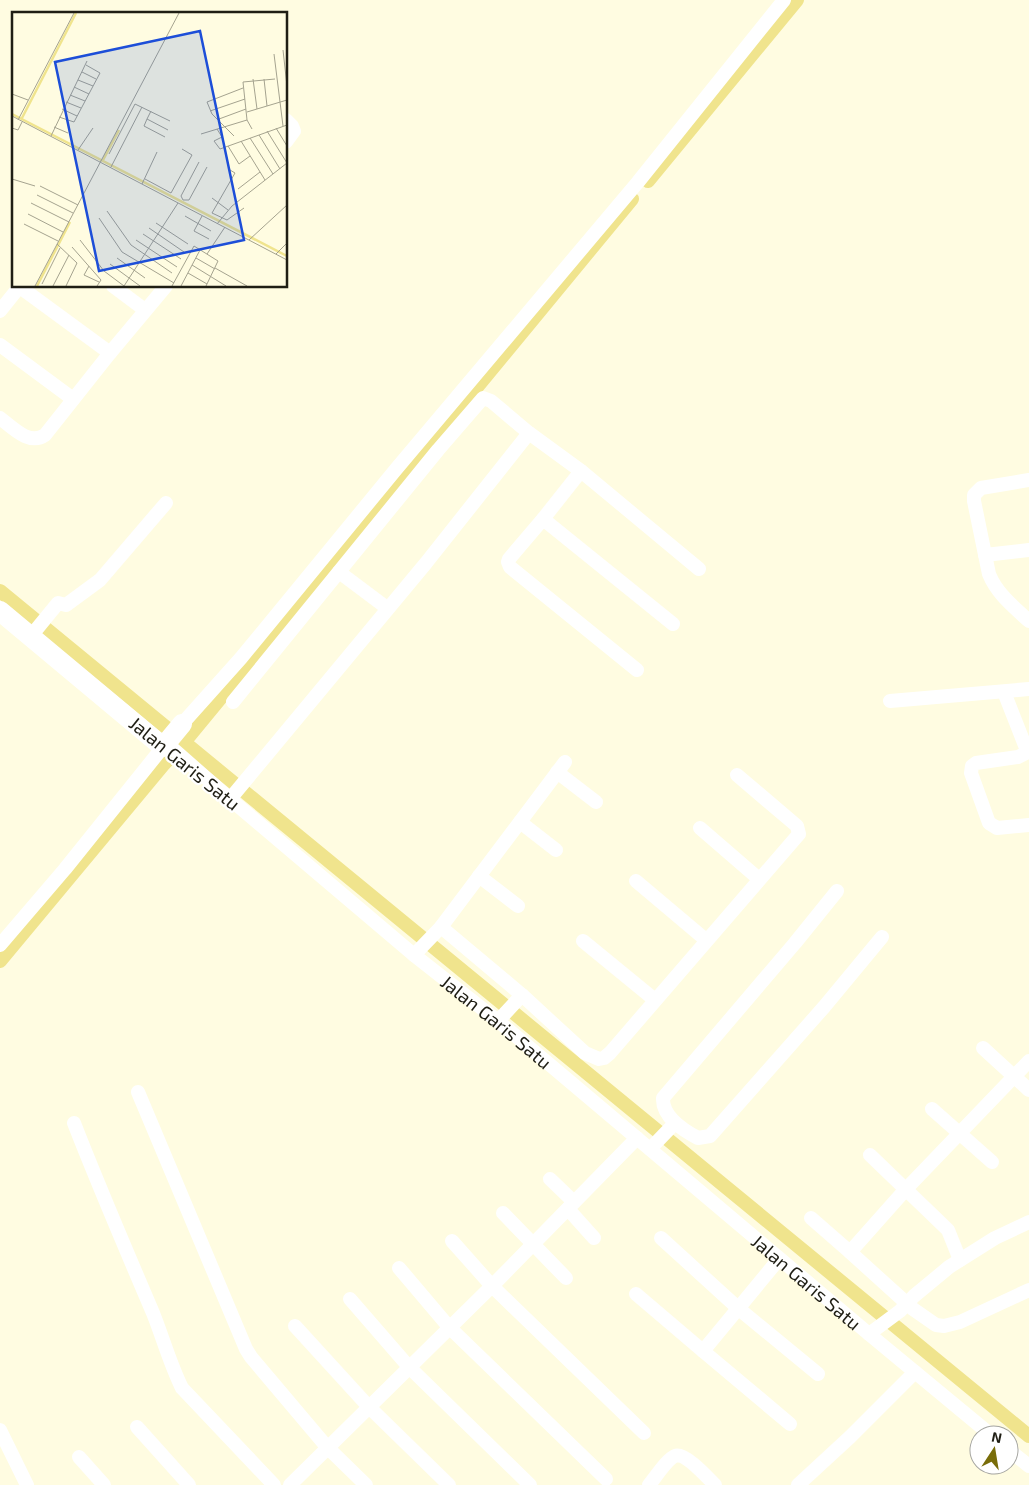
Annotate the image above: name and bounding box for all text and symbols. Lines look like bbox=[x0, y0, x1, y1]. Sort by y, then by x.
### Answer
inset map bbox=[12, 12, 288, 288]
street label: Jalan Garis Satu bbox=[125, 711, 245, 815]
street label: Jalan Garis Satu bbox=[437, 969, 557, 1073]
street label: Jalan Garis Satu bbox=[747, 1229, 866, 1334]
north arrow bbox=[969, 1425, 1019, 1475]
text: N bbox=[990, 1427, 1004, 1446]

